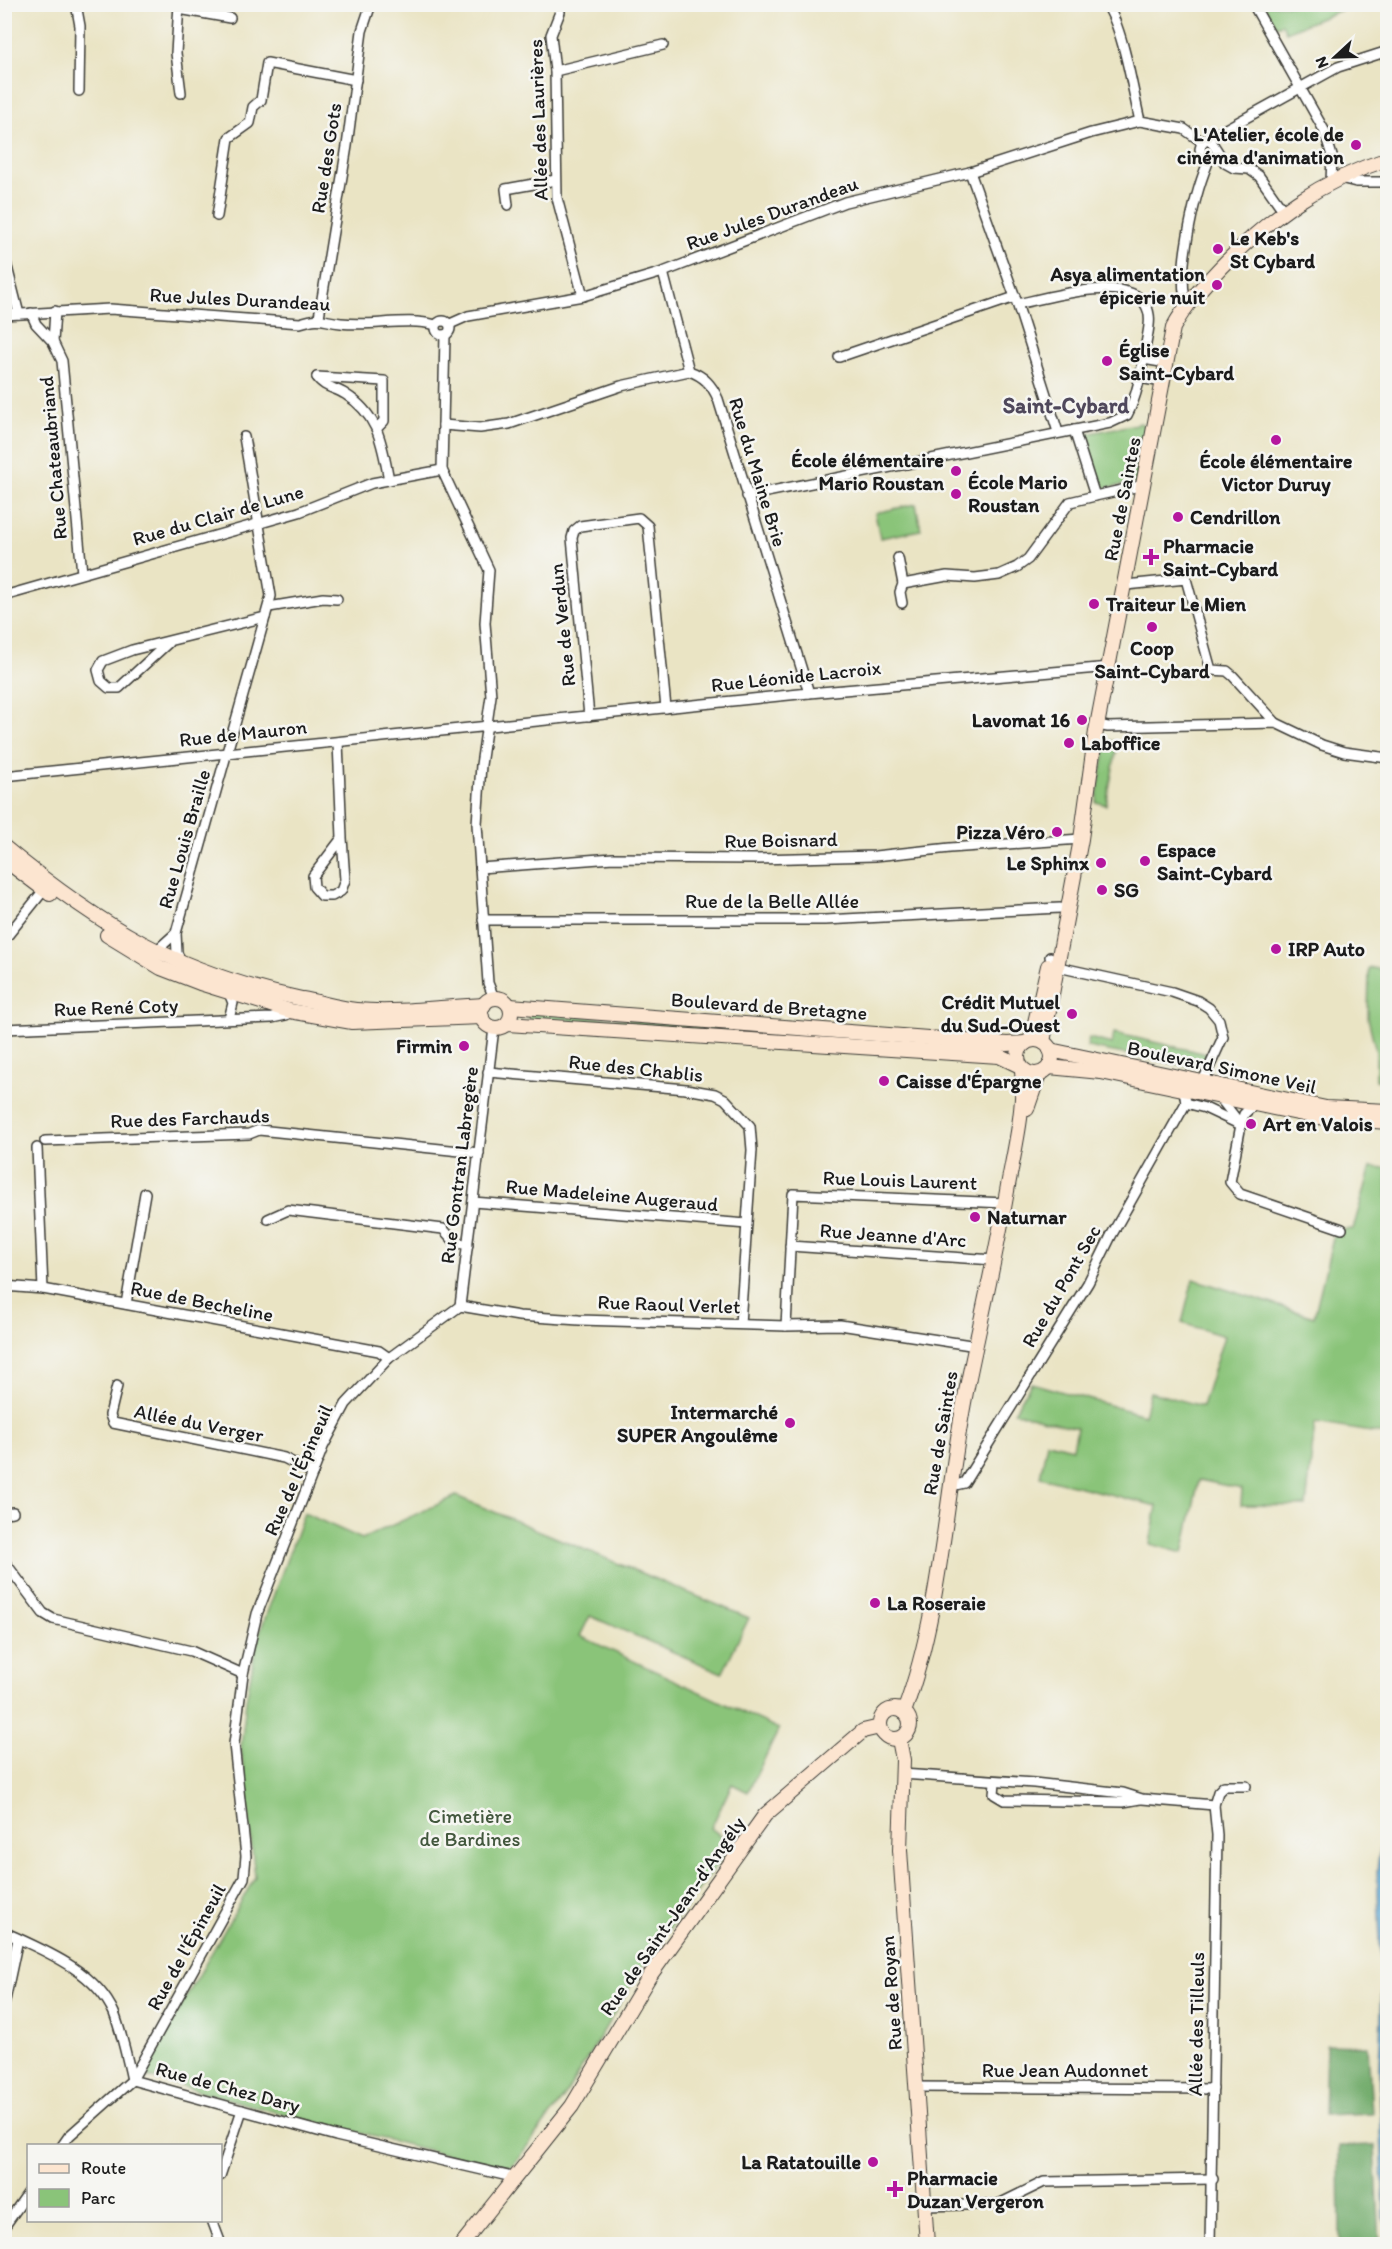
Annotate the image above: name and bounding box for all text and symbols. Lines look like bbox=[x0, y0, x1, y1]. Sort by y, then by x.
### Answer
north arrow bbox=[1305, 27, 1365, 87]
street label: Allée des Laurières bbox=[523, 39, 553, 201]
text: N bbox=[1311, 54, 1332, 71]
street label: Rue des Gots bbox=[305, 101, 347, 215]
place label: L'Atelier, école de cinéma d'animation bbox=[1177, 122, 1344, 169]
marker: L'Atelier, école de cinéma d'animation bbox=[1349, 138, 1363, 152]
street label: Rue Jules Durandeau bbox=[683, 171, 861, 255]
place label: Le Keb's St Cybard bbox=[1230, 226, 1315, 274]
marker: Le Keb's St Cybard bbox=[1211, 242, 1225, 256]
place label: Asya alimentation épicerie nuit bbox=[1050, 262, 1206, 310]
marker: Asya alimentation épicerie nuit bbox=[1210, 278, 1224, 292]
street label: Rue Jules Durandeau bbox=[149, 282, 331, 316]
place label: Église Saint-Cybard bbox=[1119, 338, 1234, 386]
marker: Église Saint-Cybard bbox=[1100, 354, 1114, 368]
street label: Rue Chateaubriand bbox=[34, 375, 72, 541]
district label: Saint-Cybard bbox=[1003, 392, 1130, 419]
street label: Rue du Maine Brie bbox=[724, 394, 792, 550]
marker: École élémentaire Victor Duruy bbox=[1269, 433, 1283, 447]
street label: Rue de Saintes bbox=[1098, 435, 1146, 563]
place label: École élémentaire Mario Roustan bbox=[791, 448, 945, 495]
place label: École élémentaire Victor Duruy bbox=[1200, 449, 1353, 497]
marker: École élémentaire Mario Roustan bbox=[949, 464, 963, 478]
place label: École Mario Roustan bbox=[968, 470, 1068, 517]
street label: Rue du Clair de Lune bbox=[130, 479, 306, 551]
marker: École Mario Roustan bbox=[949, 487, 963, 501]
place label: Cendrillon bbox=[1190, 505, 1281, 529]
marker: Cendrillon bbox=[1171, 510, 1185, 524]
place label: Pharmacie Saint-Cybard bbox=[1163, 534, 1278, 582]
marker: Pharmacie Saint-Cybard bbox=[1144, 550, 1158, 564]
street label: Rue de Verdun bbox=[544, 562, 580, 688]
place label: Traiteur Le Mien bbox=[1105, 592, 1247, 616]
marker: Traiteur Le Mien bbox=[1087, 597, 1101, 611]
marker: Coop Saint-Cybard bbox=[1145, 620, 1159, 634]
place label: Coop Saint-Cybard bbox=[1094, 636, 1210, 684]
street label: Rue Léonide Lacroix bbox=[710, 655, 883, 697]
place label: Lavomat 16 bbox=[972, 708, 1070, 732]
marker: Lavomat 16 bbox=[1075, 713, 1089, 727]
street label: Rue de Mauron bbox=[178, 714, 308, 752]
place label: Laboffice bbox=[1081, 731, 1161, 755]
marker: Laboffice bbox=[1062, 736, 1076, 750]
street label: Rue Louis Braille bbox=[153, 767, 215, 911]
place label: Pizza Véro bbox=[956, 820, 1045, 844]
marker: Pizza Véro bbox=[1050, 825, 1064, 839]
street label: Rue Boisnard bbox=[724, 827, 838, 853]
place label: Espace Saint-Cybard bbox=[1157, 838, 1272, 886]
place label: Le Sphinx bbox=[1006, 851, 1090, 876]
marker: Espace Saint-Cybard bbox=[1138, 854, 1152, 868]
marker: Le Sphinx bbox=[1094, 856, 1108, 870]
place label: SG bbox=[1114, 878, 1139, 902]
marker: SG bbox=[1095, 883, 1109, 897]
street label: Rue de la Belle Allée bbox=[685, 889, 859, 913]
place label: IRP Auto bbox=[1288, 937, 1365, 961]
marker: IRP Auto bbox=[1269, 942, 1283, 956]
street label: Boulevard de Bretagne bbox=[670, 987, 868, 1025]
place label: Crédit Mutuel du Sud-Ouest bbox=[941, 990, 1060, 1037]
street label: Rue René Coty bbox=[53, 993, 179, 1021]
marker: Crédit Mutuel du Sud-Ouest bbox=[1065, 1007, 1079, 1021]
place label: Firmin bbox=[396, 1034, 453, 1058]
street label: Boulevard Simone Veil bbox=[1125, 1035, 1319, 1099]
marker: Firmin bbox=[457, 1039, 471, 1053]
street label: Rue des Chablis bbox=[567, 1049, 705, 1087]
street label: Rue Gontran Labregère bbox=[435, 1065, 483, 1265]
place label: Caisse d'Épargne bbox=[896, 1069, 1042, 1094]
marker: Caisse d'Épargne bbox=[877, 1074, 891, 1088]
street label: Rue des Farchauds bbox=[110, 1103, 270, 1133]
place label: Art en Valois bbox=[1262, 1112, 1373, 1136]
marker: Art en Valois bbox=[1244, 1117, 1258, 1131]
street label: Rue Louis Laurent bbox=[822, 1165, 978, 1195]
street label: Rue Madeleine Augeraud bbox=[505, 1174, 719, 1216]
place label: Naturnar bbox=[987, 1205, 1068, 1229]
marker: Naturnar bbox=[968, 1210, 982, 1224]
street label: Rue Jeanne d'Arc bbox=[819, 1218, 967, 1252]
street label: Rue du Pont Sec bbox=[1016, 1220, 1106, 1352]
street label: Rue de Becheline bbox=[129, 1275, 275, 1327]
street label: Rue Raoul Verlet bbox=[597, 1290, 741, 1318]
street label: Rue de Saintes bbox=[917, 1369, 963, 1497]
street label: Allée du Verger bbox=[132, 1399, 266, 1447]
street label: Rue de l'Épineuil bbox=[258, 1400, 338, 1539]
place label: Intermarché SUPER Angoulême bbox=[617, 1400, 778, 1448]
marker: Intermarché SUPER Angoulême bbox=[783, 1416, 797, 1430]
place label: La Roseraie bbox=[887, 1591, 986, 1615]
marker: La Roseraie bbox=[868, 1596, 882, 1610]
park label: Cimetière de Bardines bbox=[420, 1804, 521, 1851]
street label: Rue de Saint-Jean-d'Angély bbox=[594, 1811, 750, 2020]
street label: Rue de l'Épineuil bbox=[141, 1879, 231, 2015]
street label: Rue de Royan bbox=[875, 1935, 907, 2051]
street label: Allée des Tilleuls bbox=[1183, 1952, 1209, 2096]
street label: Rue de Chez Dary bbox=[153, 2056, 303, 2118]
street label: Rue Jean Audonnet bbox=[982, 2058, 1149, 2082]
legend bbox=[27, 2144, 222, 2222]
place label: La Ratatouille bbox=[741, 2150, 861, 2174]
marker: La Ratatouille bbox=[866, 2155, 880, 2169]
text: Route bbox=[81, 2157, 126, 2179]
place label: Pharmacie Duzan Vergeron bbox=[907, 2166, 1044, 2214]
marker: Pharmacie Duzan Vergeron bbox=[888, 2182, 902, 2196]
text: Parc bbox=[81, 2187, 115, 2209]

